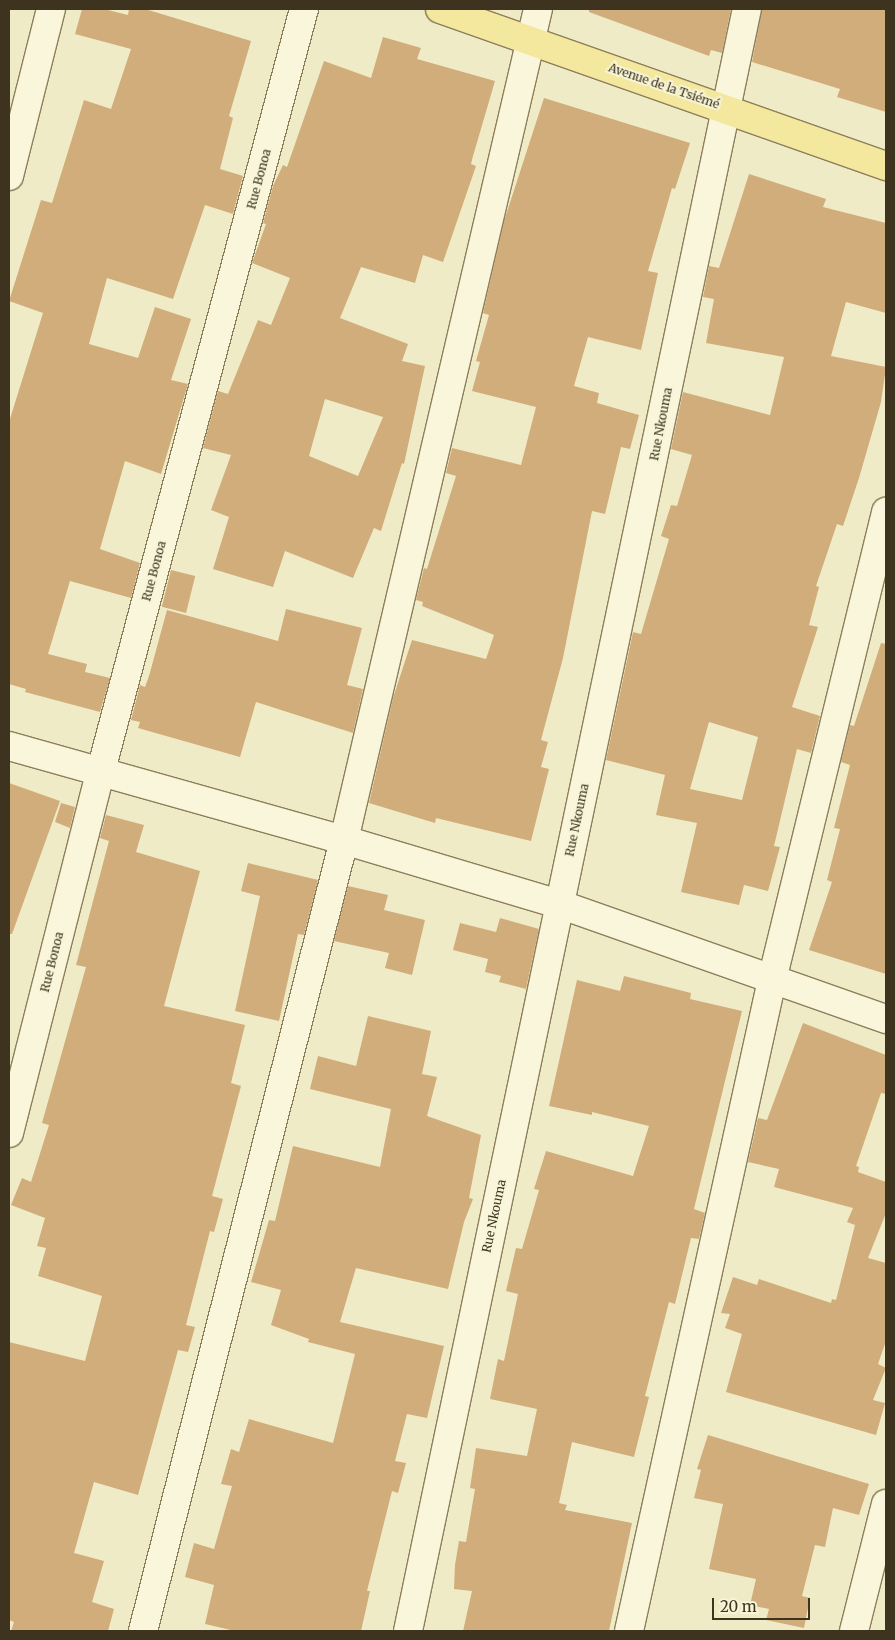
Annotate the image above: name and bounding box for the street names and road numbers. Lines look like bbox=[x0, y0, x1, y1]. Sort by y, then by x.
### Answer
street label: Avenue de la Tsiémé bbox=[607, 60, 721, 112]
street label: Rue Bonoa bbox=[244, 147, 274, 211]
street label: Rue Nkouma bbox=[647, 386, 675, 462]
street label: Rue Bonoa bbox=[139, 539, 169, 603]
street label: Rue Nkouma bbox=[562, 782, 592, 858]
street label: Rue Bonoa bbox=[38, 930, 66, 994]
street label: Rue Nkouma bbox=[479, 1178, 509, 1254]

